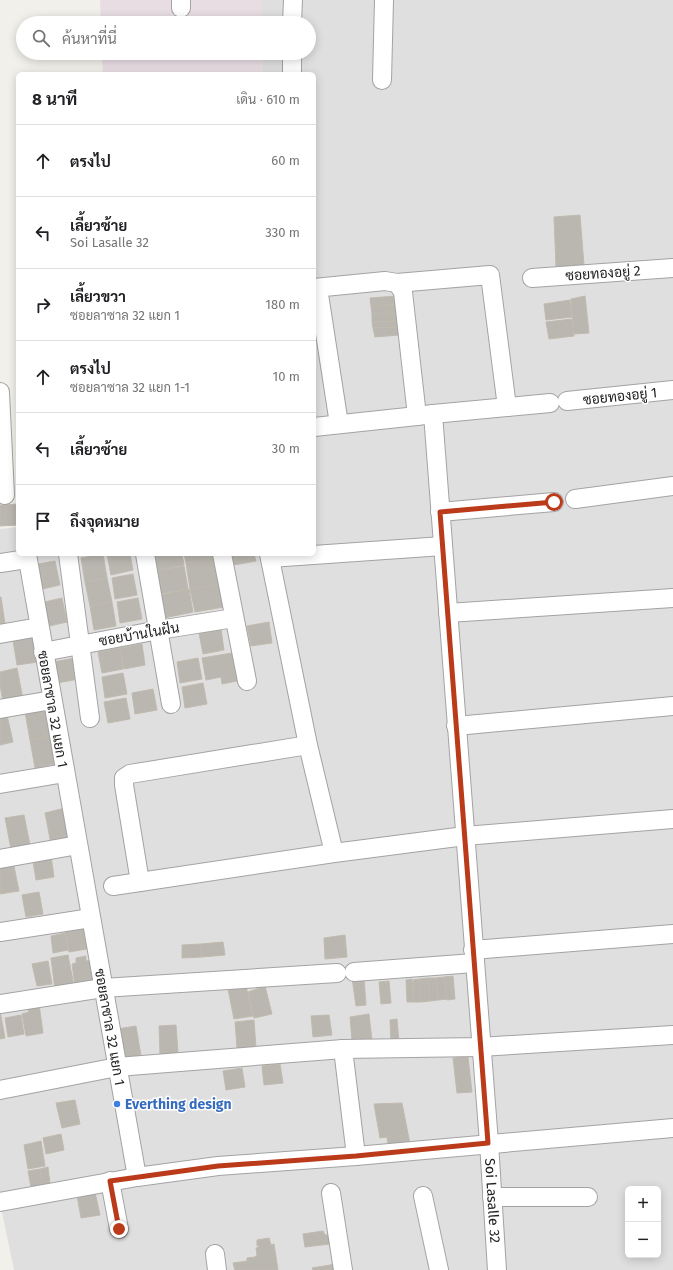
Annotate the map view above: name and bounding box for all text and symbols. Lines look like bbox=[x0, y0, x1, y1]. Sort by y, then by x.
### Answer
search box bbox=[16, 16, 316, 60]
icon: search bbox=[30, 27, 52, 49]
text: ค้นหาที่นี่ bbox=[62, 30, 117, 48]
text: 8 นาที bbox=[32, 89, 77, 110]
text: เดิน · 610 m bbox=[236, 92, 300, 107]
icon: ahead bbox=[32, 150, 54, 172]
text: ตรงไป bbox=[70, 153, 111, 171]
text: 60 m bbox=[271, 153, 300, 168]
text: เลี้ยวซ้าย bbox=[70, 217, 127, 235]
icon: left bbox=[32, 222, 54, 244]
text: 330 m bbox=[265, 225, 300, 240]
text: Soi Lasalle 32 bbox=[70, 235, 149, 250]
street label: ซอยทองอยู่ 2 bbox=[565, 262, 641, 286]
text: เลี้ยวขวา bbox=[70, 288, 126, 306]
icon: right bbox=[32, 294, 54, 316]
text: 180 m bbox=[265, 297, 300, 312]
text: ซอยลาซาล 32 แยก 1 bbox=[70, 308, 180, 323]
text: ตรงไป bbox=[70, 360, 111, 378]
icon: ahead bbox=[32, 366, 54, 388]
text: 10 m bbox=[273, 369, 300, 384]
text: ซอยลาซาล 32 แยก 1-1 bbox=[70, 380, 190, 395]
street label: ซอยทองอยู่ 1 bbox=[582, 384, 658, 410]
icon: left bbox=[32, 438, 54, 460]
text: เลี้ยวซ้าย bbox=[70, 441, 127, 459]
text: 30 m bbox=[272, 441, 300, 456]
route start bbox=[545, 493, 563, 511]
icon: arrive bbox=[32, 510, 54, 532]
text: ถึงจุดหมาย bbox=[70, 513, 140, 531]
street label: ซอยบ้านในฝัน bbox=[97, 618, 181, 650]
street label: ซอยลาซาล 32 แยก 1 bbox=[34, 649, 71, 769]
street label: ซอยลาซาล 32 แยก 1 bbox=[91, 967, 128, 1087]
place label: Everthing design bbox=[125, 1096, 232, 1113]
marker: Everthing design bbox=[112, 1099, 122, 1109]
street label: Soi Lasalle 32 bbox=[481, 1158, 503, 1244]
map controls bbox=[625, 1186, 661, 1258]
button: + bbox=[625, 1186, 661, 1222]
route end bbox=[110, 1220, 128, 1238]
button: − bbox=[625, 1222, 661, 1258]

